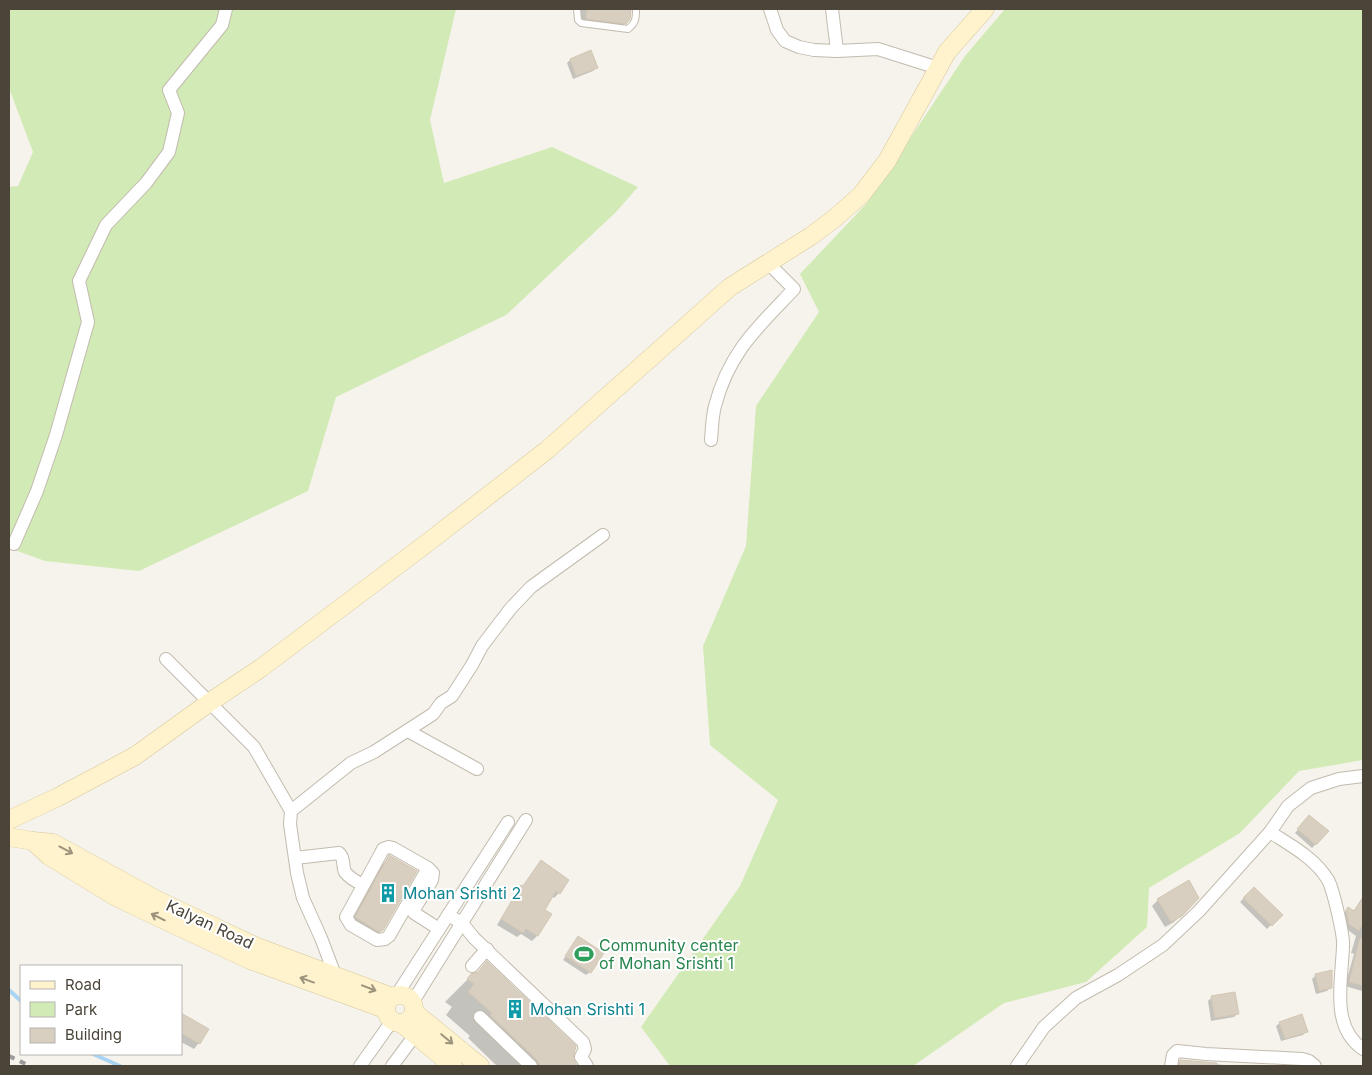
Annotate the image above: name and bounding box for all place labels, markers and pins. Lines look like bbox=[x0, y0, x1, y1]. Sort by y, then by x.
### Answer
building icon: Mohan Srishti 2 bbox=[377, 882, 399, 904]
place label: Mohan Srishti 2 bbox=[403, 883, 521, 903]
place label: Community center of Mohan Srishti 1 bbox=[599, 935, 739, 973]
sports icon: Community center of Mohan Srishti 1 bbox=[573, 943, 595, 965]
building icon: Mohan Srishti 1 bbox=[504, 998, 526, 1020]
place label: Mohan Srishti 1 bbox=[530, 999, 645, 1019]

